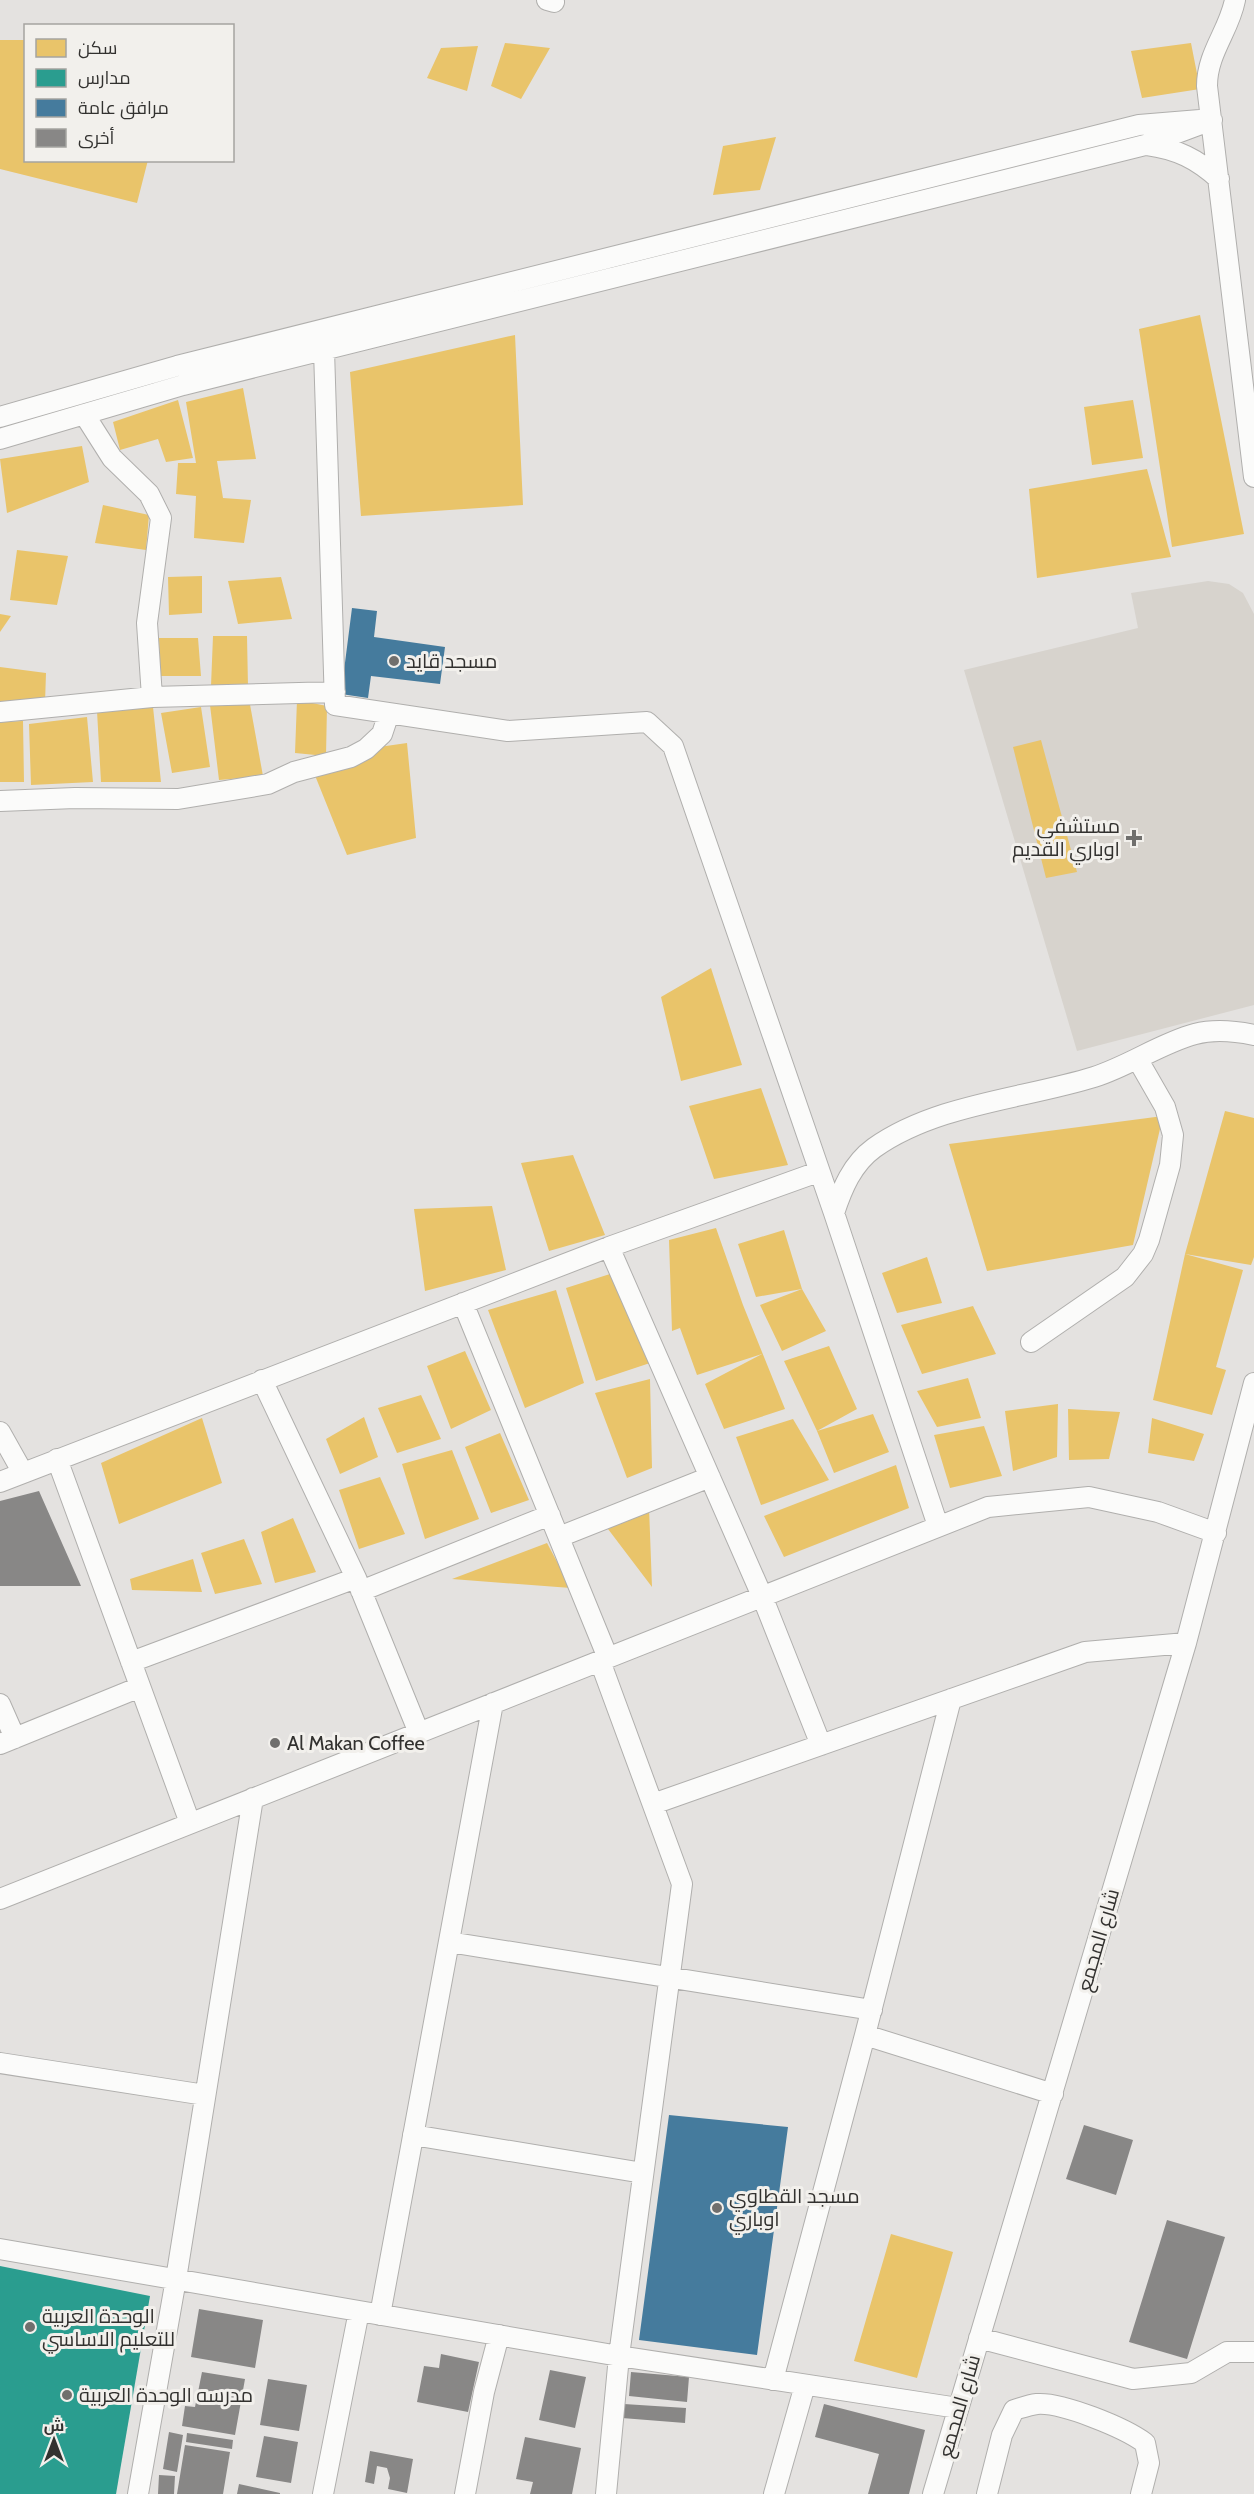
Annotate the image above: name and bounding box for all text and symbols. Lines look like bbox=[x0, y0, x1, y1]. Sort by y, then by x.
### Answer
legend bbox=[24, 24, 234, 162]
text: سكن bbox=[78, 37, 117, 59]
text: مدارس bbox=[78, 67, 131, 89]
text: مرافق عامة bbox=[78, 97, 169, 120]
text: أخرى bbox=[78, 127, 115, 149]
place label: مسجد قايد bbox=[406, 649, 497, 673]
marker: مسجد قايد bbox=[387, 654, 401, 668]
place label: مستشفي اوباري القديم bbox=[1012, 814, 1120, 865]
marker: مستشفي اوباري القديم bbox=[1125, 829, 1143, 847]
place label: Al Makan Coffee bbox=[287, 1731, 425, 1755]
marker: Al Makan Coffee bbox=[268, 1736, 282, 1750]
street label: شارع المجمع bbox=[1072, 1886, 1126, 1995]
place label: مسجد القطاوي اوباري bbox=[729, 2184, 860, 2235]
marker: مسجد القطاوي اوباري bbox=[710, 2201, 724, 2215]
place label: الوحدة العربية للتعليم الاساسي bbox=[42, 2304, 175, 2354]
marker: الوحدة العربية للتعليم الاساسي bbox=[23, 2320, 37, 2334]
street label: شارع المجمع bbox=[933, 2352, 987, 2461]
place label: مدرسه الوحدة العربية bbox=[79, 2383, 253, 2407]
marker: مدرسه الوحدة العربية bbox=[60, 2388, 74, 2402]
north arrow bbox=[24, 2410, 84, 2470]
text: ش bbox=[44, 2416, 64, 2435]

